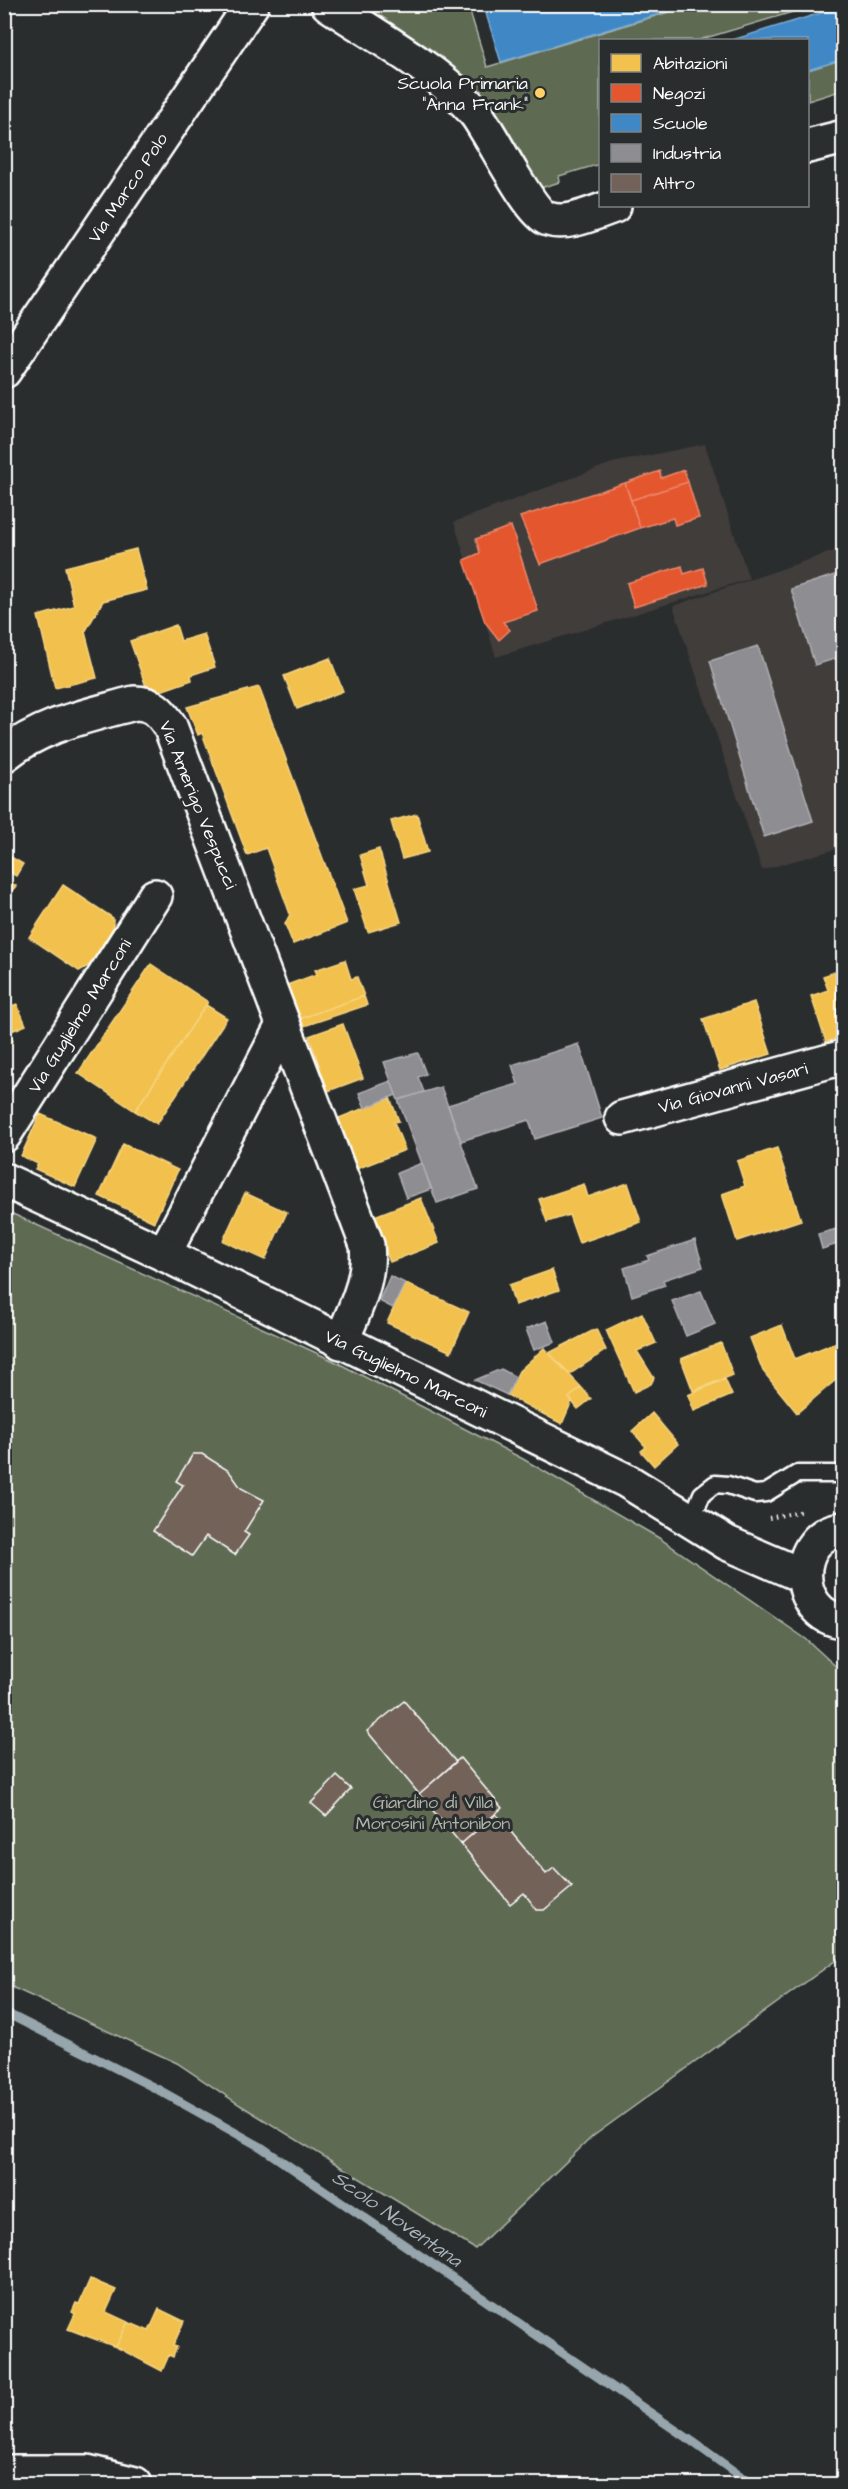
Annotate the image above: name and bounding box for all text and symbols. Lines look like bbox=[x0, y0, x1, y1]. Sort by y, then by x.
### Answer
legend bbox=[599, 39, 809, 207]
text: Abitazioni bbox=[653, 51, 728, 76]
place label: Scuola Primaria "Anna Frank" bbox=[397, 71, 528, 117]
text: Negozi bbox=[653, 81, 705, 107]
marker: Scuola Primaria "Anna Frank" bbox=[533, 86, 547, 100]
text: Scuole bbox=[653, 111, 708, 136]
street label: Via Marco Polo bbox=[82, 128, 174, 248]
text: Industria bbox=[653, 141, 721, 166]
text: Altro bbox=[653, 171, 695, 196]
street label: Via Amerigo Vespucci bbox=[152, 717, 243, 894]
street label: Via Guglielmo Marconi bbox=[22, 934, 139, 1099]
street label: Via Giovanni Vasari bbox=[656, 1056, 811, 1120]
street label: Via Guglielmo Marconi bbox=[320, 1324, 492, 1425]
park label: Giardino di Villa Morosini Antonibon bbox=[356, 1790, 510, 1836]
water label: Scolo Noventana bbox=[326, 2164, 468, 2275]

